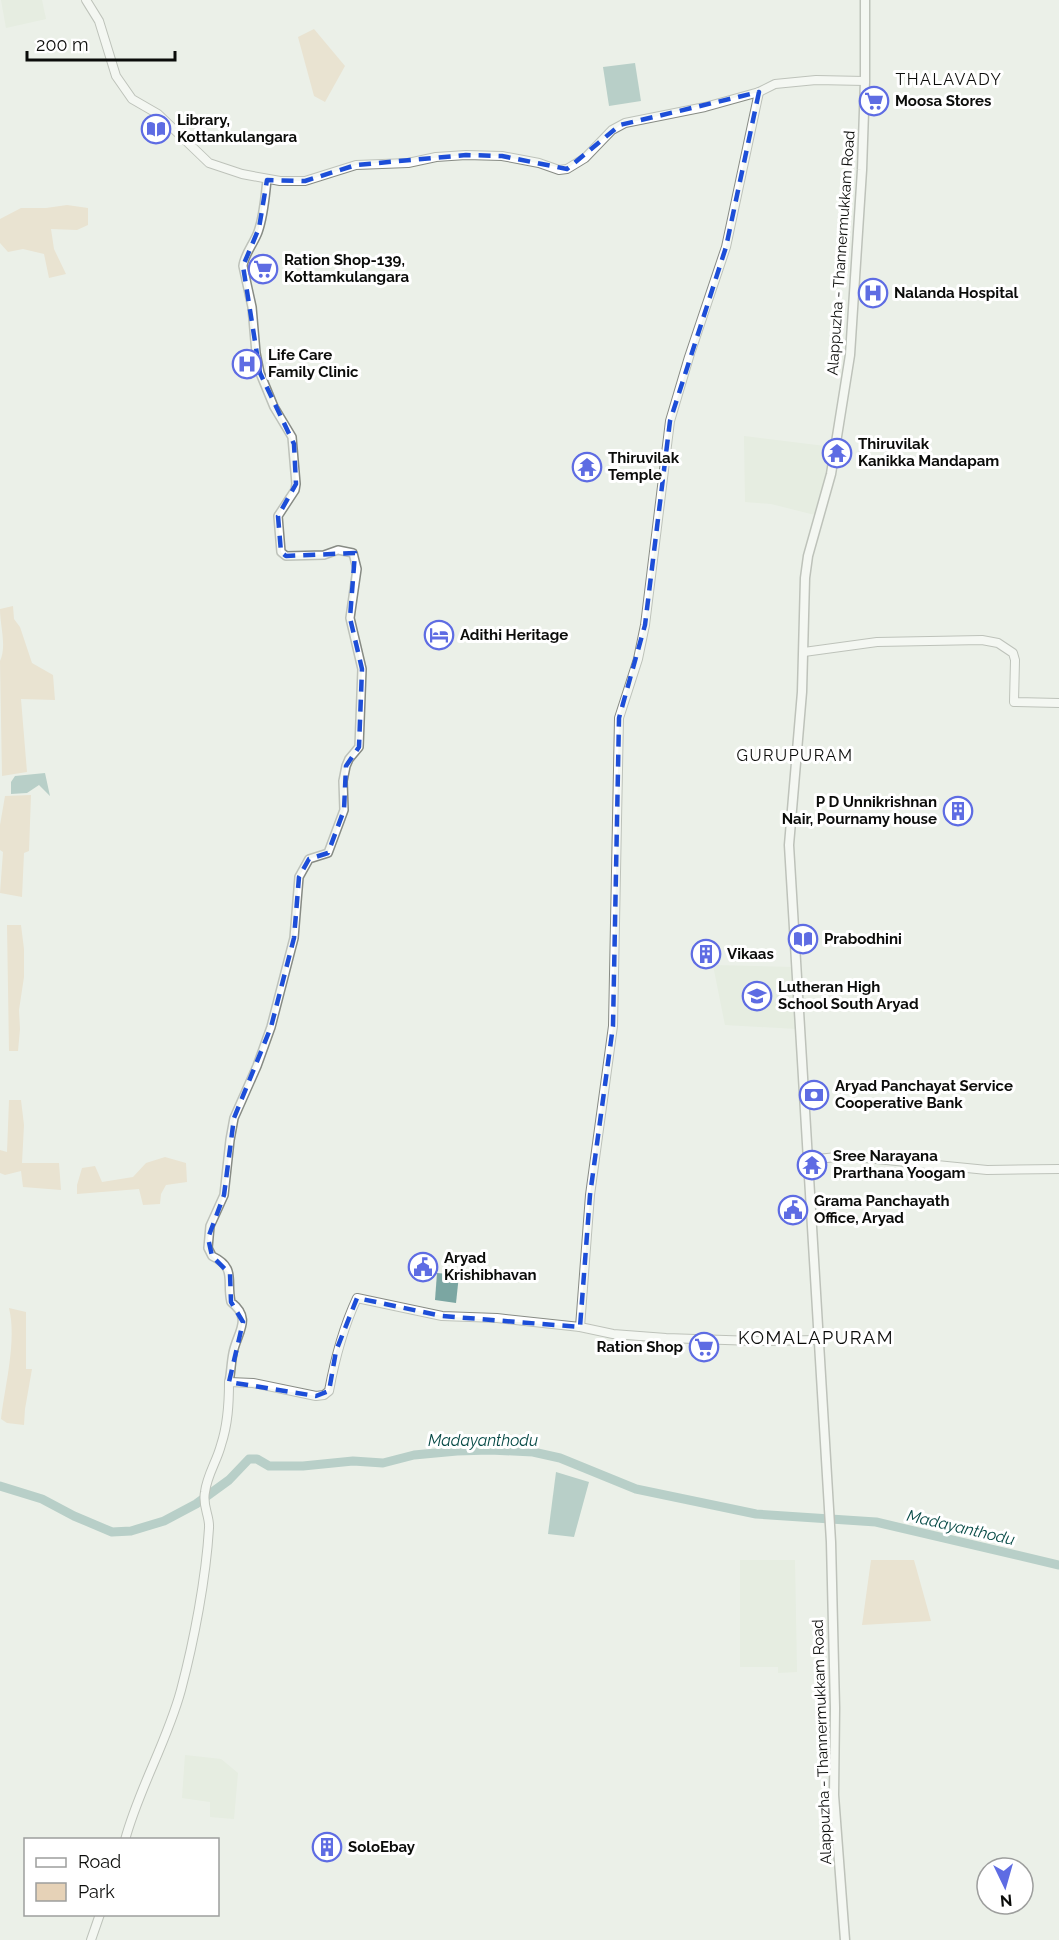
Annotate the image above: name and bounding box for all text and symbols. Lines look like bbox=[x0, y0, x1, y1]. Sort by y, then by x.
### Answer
scale bar bbox=[27, 24, 176, 62]
text: 200 m bbox=[36, 34, 89, 55]
district label: THALAVADY bbox=[896, 70, 1002, 89]
supermarket icon: Moosa Stores bbox=[858, 85, 890, 117]
place label: Moosa Stores bbox=[895, 92, 992, 110]
place label: Library, Kottankulangara bbox=[177, 111, 298, 146]
library icon: Library, Kottankulangara bbox=[140, 113, 172, 145]
street label: Alappuzha - Thannermukkam Road bbox=[823, 130, 859, 376]
place label: Ration Shop-139, Kottamkulangara bbox=[284, 251, 410, 286]
supermarket icon: Ration Shop-139, Kottamkulangara bbox=[247, 253, 279, 285]
hospital icon: Nalanda Hospital bbox=[857, 277, 889, 309]
place label: Nalanda Hospital bbox=[894, 284, 1019, 302]
place label: Life Care Family Clinic bbox=[268, 346, 359, 381]
hospital icon: Life Care Family Clinic bbox=[231, 348, 263, 380]
place label: Thiruvilak Kanikka Mandapam bbox=[858, 435, 999, 470]
temple icon: Thiruvilak Kanikka Mandapam bbox=[821, 437, 853, 469]
place label: Thiruvilak Temple bbox=[608, 449, 680, 484]
temple icon: Thiruvilak Temple bbox=[571, 451, 603, 483]
hotel icon: Adithi Heritage bbox=[423, 619, 455, 651]
place label: Adithi Heritage bbox=[460, 626, 568, 644]
district label: GURUPURAM bbox=[737, 746, 853, 765]
place label: P D Unnikrishnan Nair, Pournamy house bbox=[782, 793, 937, 828]
building icon: P D Unnikrishnan Nair, Pournamy house bbox=[942, 795, 974, 827]
library icon: Prabodhini bbox=[787, 923, 819, 955]
place label: Prabodhini bbox=[824, 930, 902, 948]
building icon: Vikaas bbox=[690, 938, 722, 970]
place label: Vikaas bbox=[727, 945, 774, 963]
place label: Lutheran High School South Aryad bbox=[778, 978, 919, 1013]
school or university icon: Lutheran High School South Aryad bbox=[741, 980, 773, 1012]
place label: Aryad Panchayat Service Cooperative Bank bbox=[835, 1077, 1013, 1112]
bank icon: Aryad Panchayat Service Cooperative Bank bbox=[798, 1079, 830, 1111]
place label: Sree Narayana Prarthana Yoogam bbox=[833, 1147, 965, 1182]
temple icon: Sree Narayana Prarthana Yoogam bbox=[796, 1149, 828, 1181]
place label: Grama Panchayath Office, Aryad bbox=[814, 1192, 950, 1227]
public building icon: Grama Panchayath Office, Aryad bbox=[777, 1194, 809, 1226]
place label: Aryad Krishibhavan bbox=[444, 1249, 537, 1284]
public building icon: Aryad Krishibhavan bbox=[407, 1251, 439, 1283]
district label: KOMALAPURAM bbox=[738, 1327, 894, 1348]
supermarket icon: Ration Shop bbox=[688, 1331, 720, 1363]
place label: Ration Shop bbox=[596, 1338, 683, 1356]
water label: Madayanthodu bbox=[428, 1431, 538, 1450]
water label: Madayanthodu bbox=[905, 1506, 1017, 1549]
street label: Alappuzha - Thannermukkam Road bbox=[809, 1619, 835, 1865]
building icon: SoloEbay bbox=[311, 1831, 343, 1863]
legend bbox=[24, 1838, 219, 1916]
place label: SoloEbay bbox=[348, 1838, 416, 1856]
text: Road bbox=[78, 1851, 121, 1872]
north arrow bbox=[975, 1856, 1035, 1916]
text: Park bbox=[78, 1881, 115, 1902]
text: N bbox=[999, 1890, 1013, 1910]

